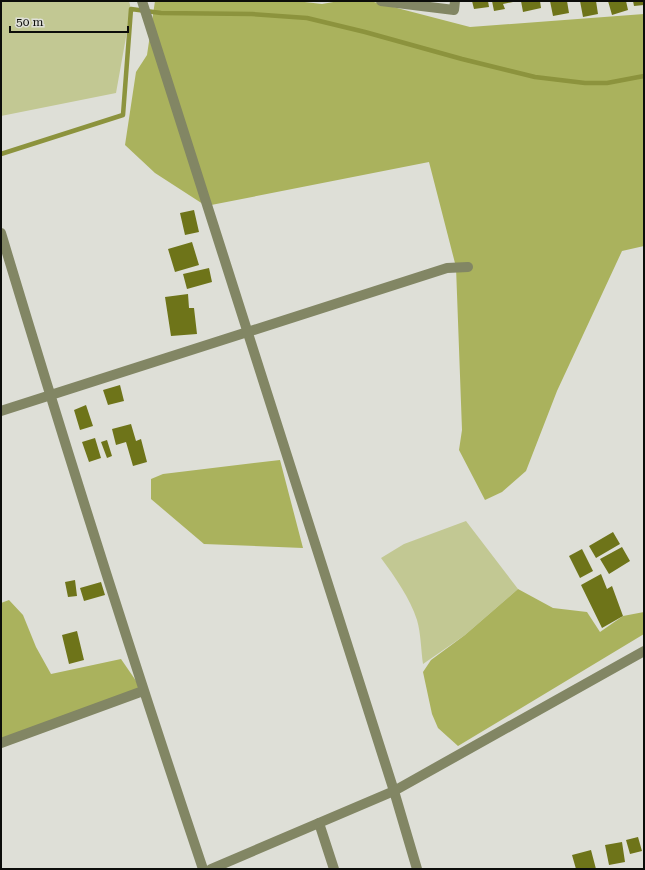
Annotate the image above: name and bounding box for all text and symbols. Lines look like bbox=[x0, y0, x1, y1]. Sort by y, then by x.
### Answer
scale bar bbox=[10, 8, 128, 34]
text: 50 m bbox=[16, 15, 43, 29]

